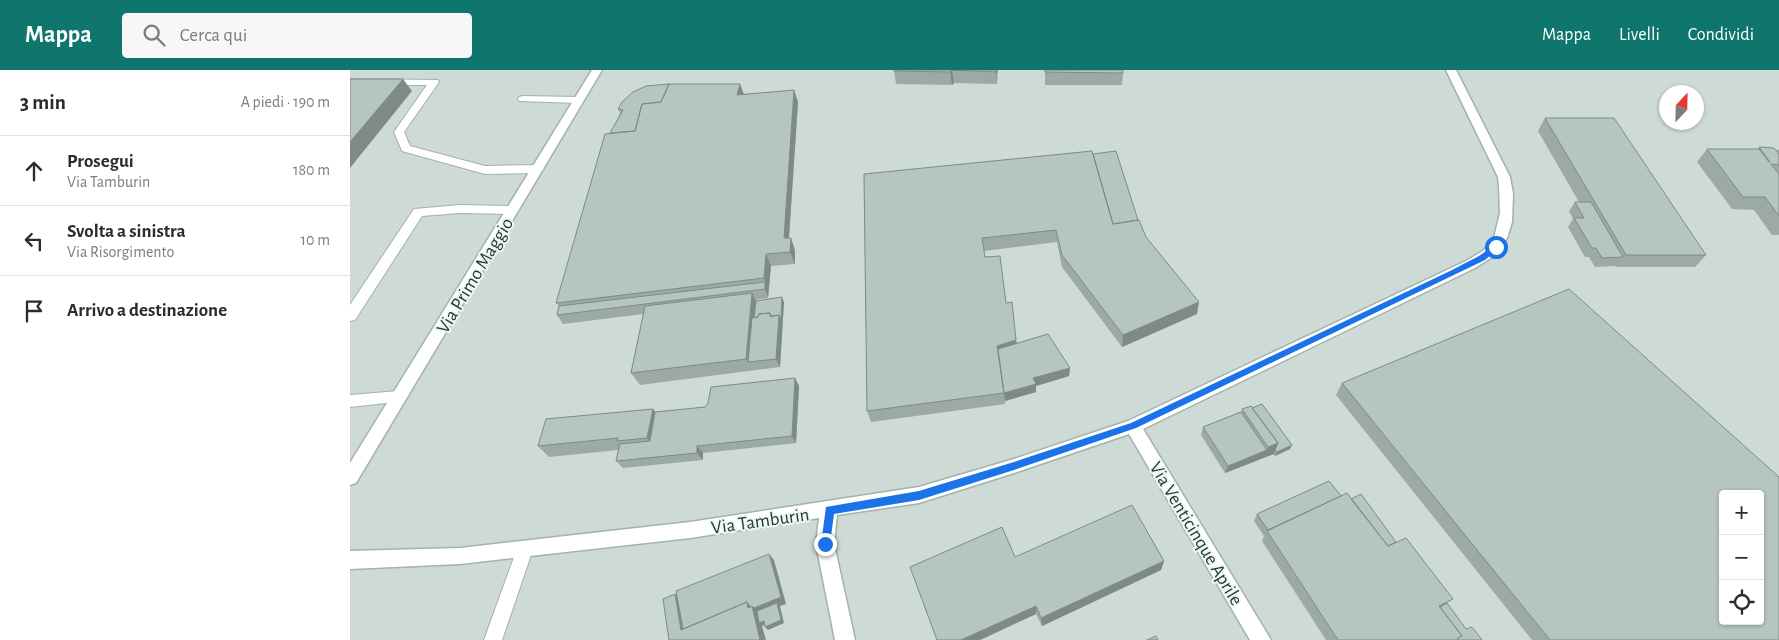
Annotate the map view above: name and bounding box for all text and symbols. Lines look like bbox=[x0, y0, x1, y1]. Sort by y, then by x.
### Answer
search box bbox=[122, 13, 472, 58]
icon: search bbox=[140, 21, 168, 49]
text: Mappa bbox=[25, 23, 92, 47]
text: Cerca qui bbox=[180, 26, 247, 45]
text: Mappa bbox=[1542, 26, 1591, 44]
text: Livelli bbox=[1619, 26, 1660, 44]
text: Condividi bbox=[1688, 26, 1754, 44]
north arrow bbox=[1659, 85, 1704, 130]
text: 3 min bbox=[20, 92, 66, 113]
text: A piedi · 190 m bbox=[241, 94, 330, 110]
text: Prosegui bbox=[67, 152, 134, 171]
icon: ahead bbox=[20, 157, 48, 185]
text: 180 m bbox=[293, 162, 330, 178]
text: Via Tamburin bbox=[67, 174, 150, 190]
street label: Via Primo Maggio bbox=[433, 215, 517, 337]
text: Svolta a sinistra bbox=[67, 222, 186, 241]
icon: left bbox=[20, 227, 48, 255]
text: 10 m bbox=[301, 232, 330, 248]
route start bbox=[1485, 236, 1508, 259]
text: Via Risorgimento bbox=[67, 244, 174, 260]
icon: arrive bbox=[20, 297, 48, 325]
text: Arrivo a destinazione bbox=[67, 301, 227, 320]
street label: Via Venticinque Aprile bbox=[1145, 459, 1246, 609]
map controls bbox=[1719, 490, 1764, 625]
button: + bbox=[1719, 490, 1764, 535]
street label: Via Tamburin bbox=[710, 505, 810, 538]
route end bbox=[814, 533, 837, 556]
button: − bbox=[1719, 535, 1764, 580]
button: locate bbox=[1719, 580, 1764, 625]

